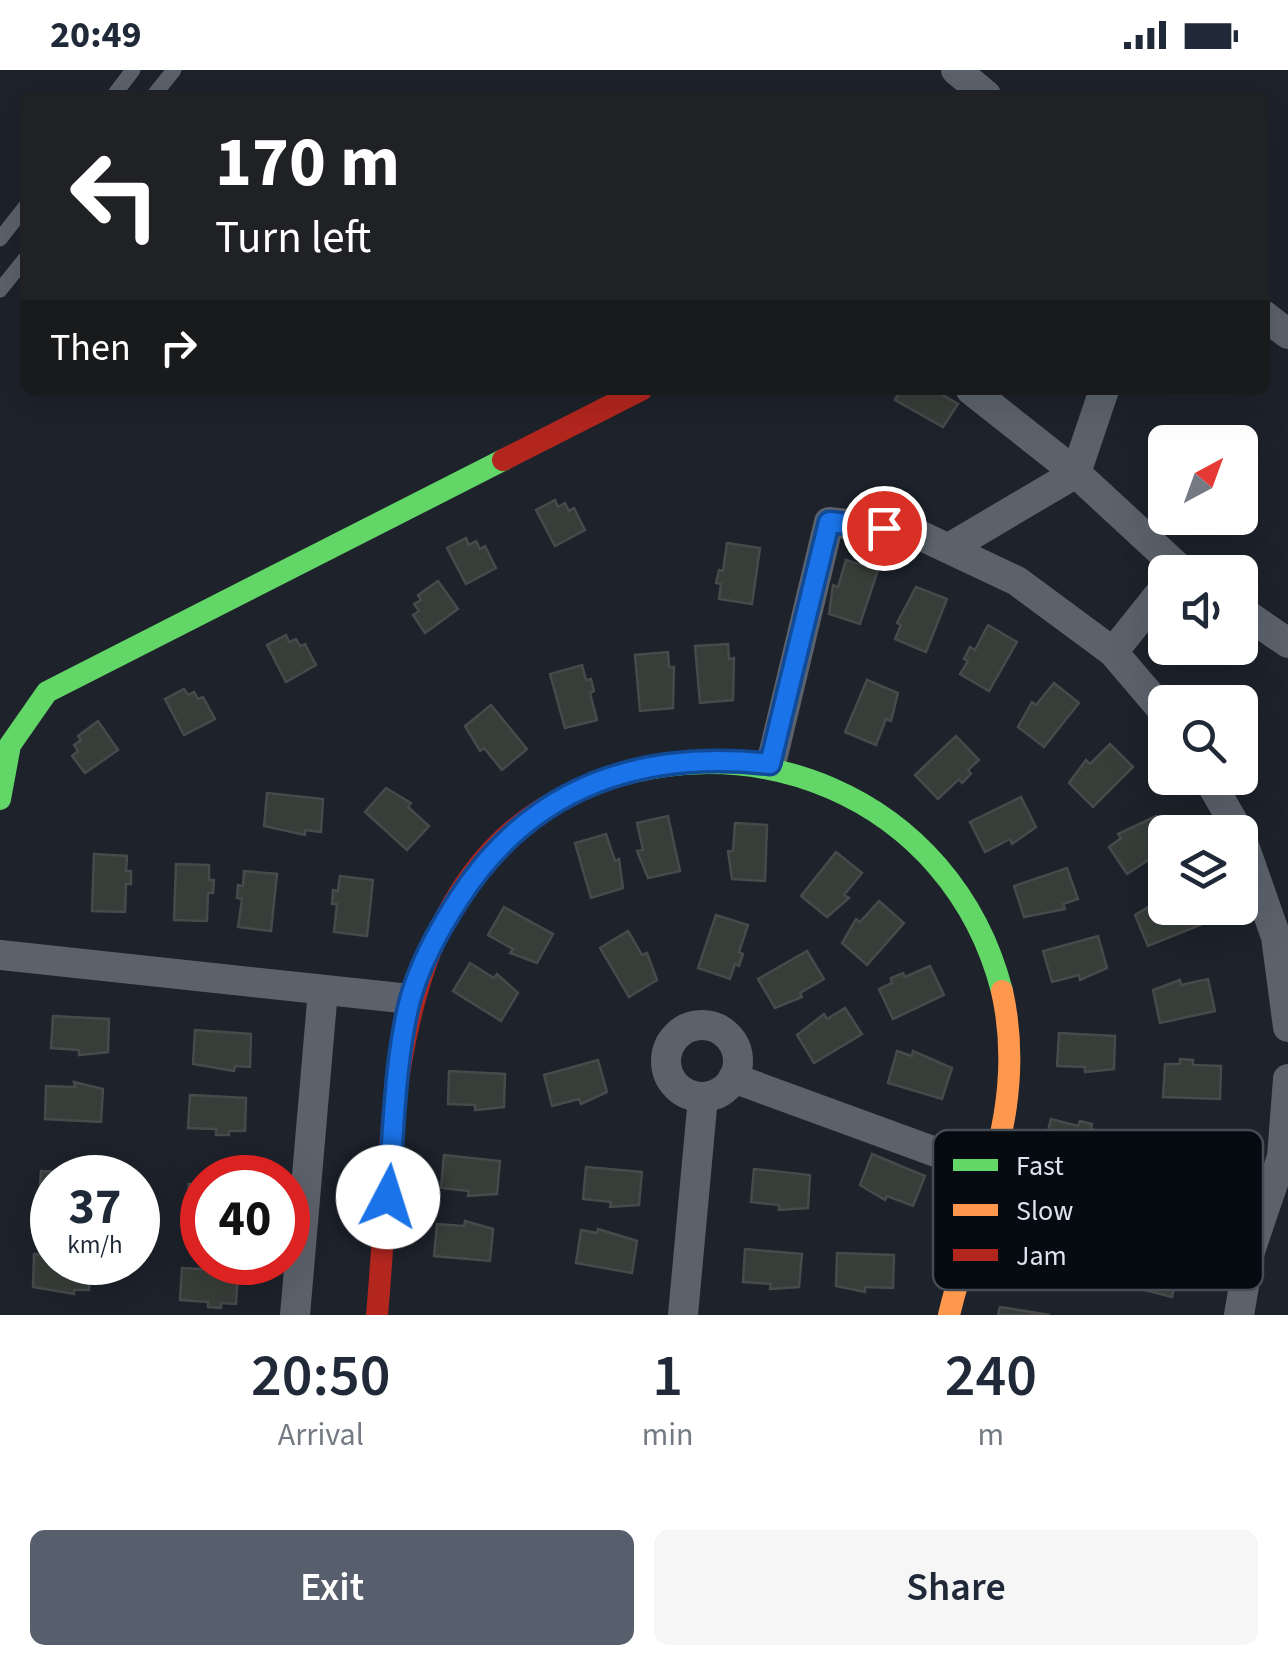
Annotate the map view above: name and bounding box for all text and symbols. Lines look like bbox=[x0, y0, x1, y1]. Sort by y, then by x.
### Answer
text: 20:49 bbox=[50, 8, 142, 62]
text: 170 m bbox=[215, 113, 400, 213]
icon: left bbox=[50, 130, 180, 260]
text: Turn left bbox=[215, 206, 371, 270]
icon: right bbox=[151, 320, 206, 375]
text: Then bbox=[50, 321, 131, 375]
north arrow bbox=[1148, 425, 1258, 535]
map controls bbox=[1148, 425, 1258, 925]
pin bbox=[842, 486, 927, 571]
icon: arrive bbox=[857, 501, 912, 556]
button: sound bbox=[1148, 555, 1258, 665]
button: search bbox=[1148, 685, 1258, 795]
button: layers bbox=[1148, 815, 1258, 925]
legend bbox=[933, 1130, 1263, 1290]
position arrow bbox=[336, 1145, 440, 1249]
text: Fast bbox=[1016, 1146, 1064, 1186]
speed limit sign: 40 bbox=[180, 1155, 310, 1285]
text: 37 bbox=[69, 1172, 121, 1243]
text: Slow bbox=[1016, 1191, 1073, 1231]
text: km/h bbox=[67, 1227, 123, 1263]
text: Jam bbox=[1016, 1236, 1067, 1276]
text: 20:50 bbox=[251, 1334, 391, 1419]
text: 1 bbox=[652, 1334, 683, 1419]
text: 240 bbox=[945, 1334, 1037, 1419]
text: Arrival bbox=[278, 1412, 364, 1458]
text: min bbox=[642, 1412, 694, 1458]
text: m bbox=[978, 1412, 1004, 1458]
button: Exit bbox=[30, 1530, 634, 1645]
button: Share bbox=[654, 1530, 1258, 1645]

